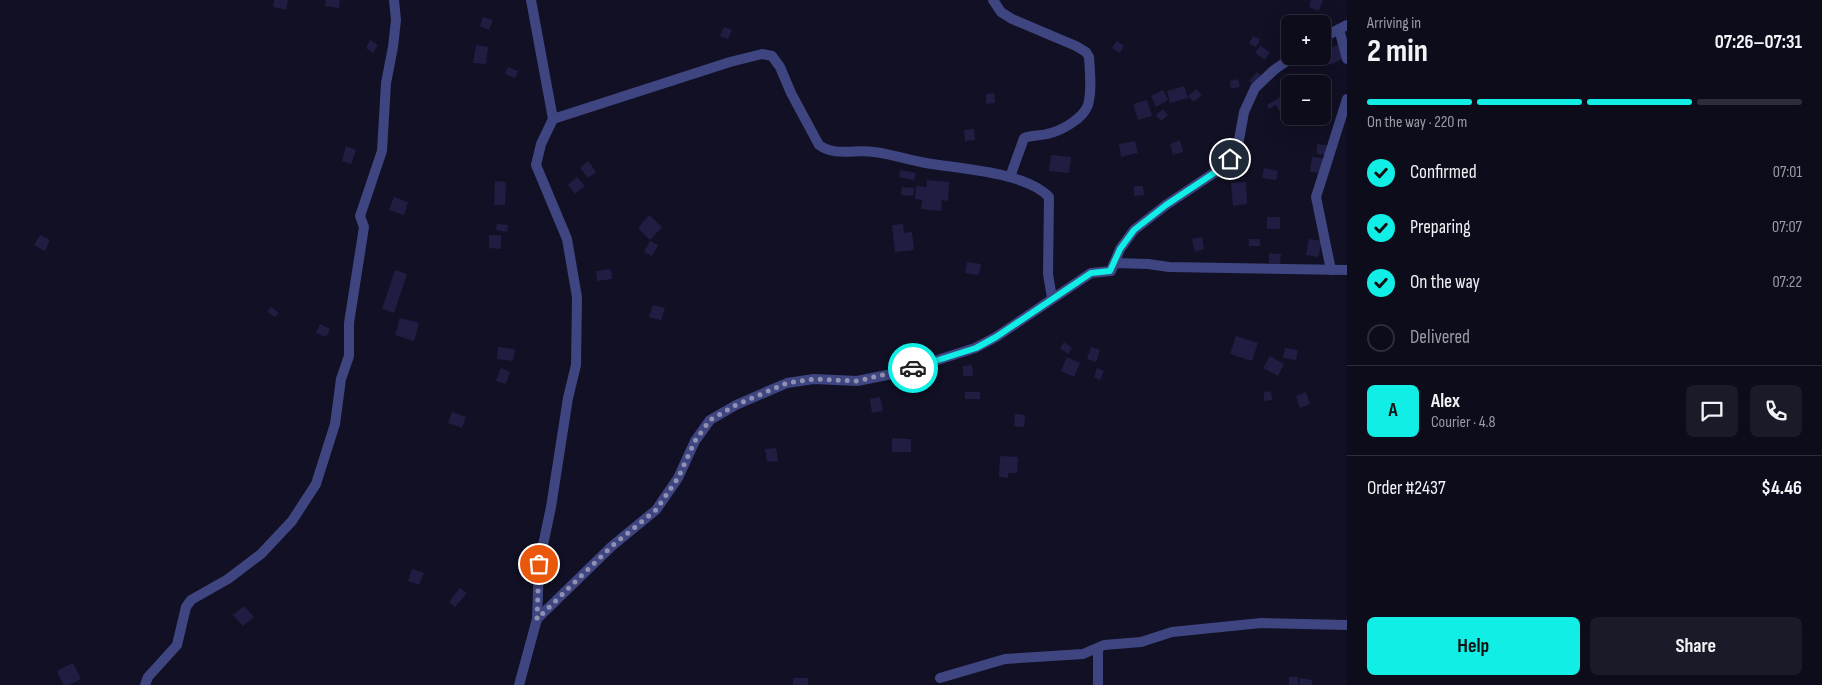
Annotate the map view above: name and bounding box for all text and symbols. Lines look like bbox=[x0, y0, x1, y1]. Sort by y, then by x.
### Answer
text: Arriving in bbox=[1367, 14, 1421, 33]
map controls bbox=[1281, 15, 1331, 125]
button: + bbox=[1281, 15, 1331, 65]
text: 07:26–07:31 bbox=[1715, 31, 1802, 54]
text: 2 min bbox=[1367, 32, 1428, 71]
button: − bbox=[1281, 75, 1331, 125]
text: On the way · 220 m bbox=[1367, 113, 1467, 132]
pin bbox=[1209, 138, 1251, 180]
icon: home bbox=[1216, 145, 1244, 173]
icon: check bbox=[1367, 159, 1395, 187]
text: Confirmed bbox=[1410, 161, 1477, 184]
text: 07:01 bbox=[1773, 163, 1802, 182]
icon: check bbox=[1367, 214, 1395, 242]
text: Preparing bbox=[1410, 216, 1471, 239]
text: 07:07 bbox=[1772, 218, 1802, 237]
icon: check bbox=[1367, 269, 1395, 297]
text: On the way bbox=[1410, 271, 1480, 294]
text: 07:22 bbox=[1772, 273, 1802, 292]
text: Delivered bbox=[1410, 326, 1470, 349]
courier bbox=[888, 343, 938, 393]
icon: car bbox=[899, 354, 927, 382]
button: chat bbox=[1686, 385, 1738, 437]
button: phone bbox=[1750, 385, 1802, 437]
text: Alex bbox=[1431, 390, 1460, 413]
text: A bbox=[1388, 399, 1398, 422]
text: Courier · 4.8 bbox=[1431, 413, 1495, 432]
text: Order #2437 bbox=[1367, 477, 1446, 500]
text: $4.46 bbox=[1761, 477, 1802, 500]
pin bbox=[518, 543, 560, 585]
icon: bag bbox=[525, 550, 553, 578]
button: Help bbox=[1367, 617, 1580, 675]
button: Share bbox=[1590, 617, 1802, 675]

